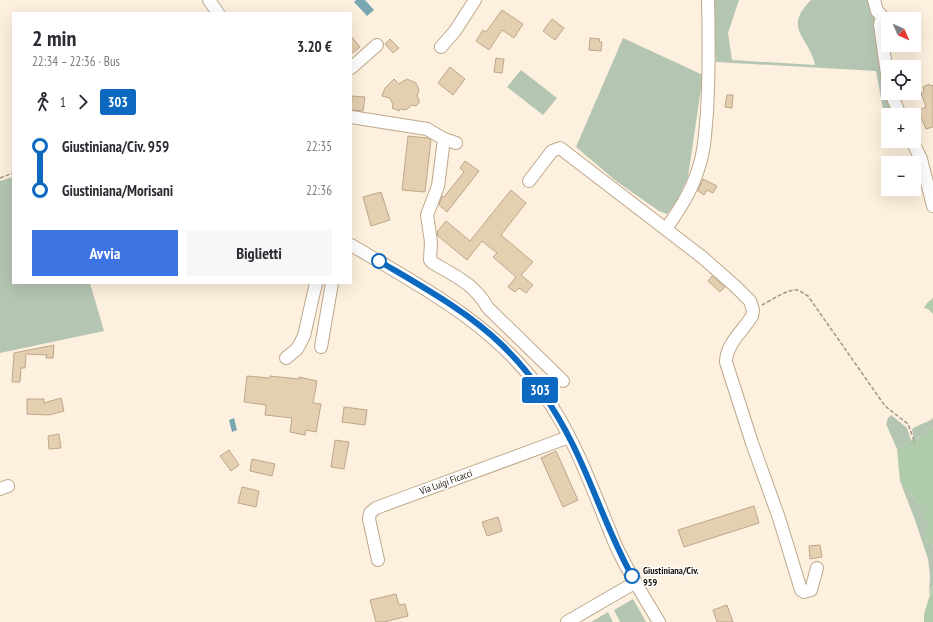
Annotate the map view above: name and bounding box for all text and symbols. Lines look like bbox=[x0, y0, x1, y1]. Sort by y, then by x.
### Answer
north arrow bbox=[881, 12, 921, 52]
map controls bbox=[881, 12, 921, 196]
text: 2 min bbox=[32, 24, 76, 52]
text: 3.20 € bbox=[297, 37, 332, 56]
text: 22:34 – 22:36 · Bus bbox=[32, 53, 120, 70]
button: locate bbox=[881, 60, 921, 100]
icon: walk bbox=[32, 91, 54, 113]
icon: forward bbox=[72, 91, 94, 113]
text: 303 bbox=[108, 93, 128, 111]
text: 1 bbox=[60, 94, 66, 111]
button: + bbox=[881, 108, 921, 148]
text: Giustiniana/Civ. 959 bbox=[62, 137, 169, 156]
text: 22:35 bbox=[306, 138, 332, 155]
button: − bbox=[881, 156, 921, 196]
text: Giustiniana/Morisani bbox=[62, 181, 173, 200]
text: 22:36 bbox=[306, 182, 332, 199]
button: Avvia bbox=[32, 230, 178, 276]
button: Biglietti bbox=[186, 230, 332, 276]
unlabelled marker bbox=[371, 253, 387, 269]
line badge: 303 bbox=[517, 377, 563, 403]
text: 303 bbox=[530, 381, 550, 399]
street label: Via Luigi Ficacci bbox=[417, 466, 474, 498]
place label: Giustiniana/Civ. 959 bbox=[643, 564, 699, 589]
marker: Giustiniana/Civ. 959 bbox=[624, 568, 640, 584]

